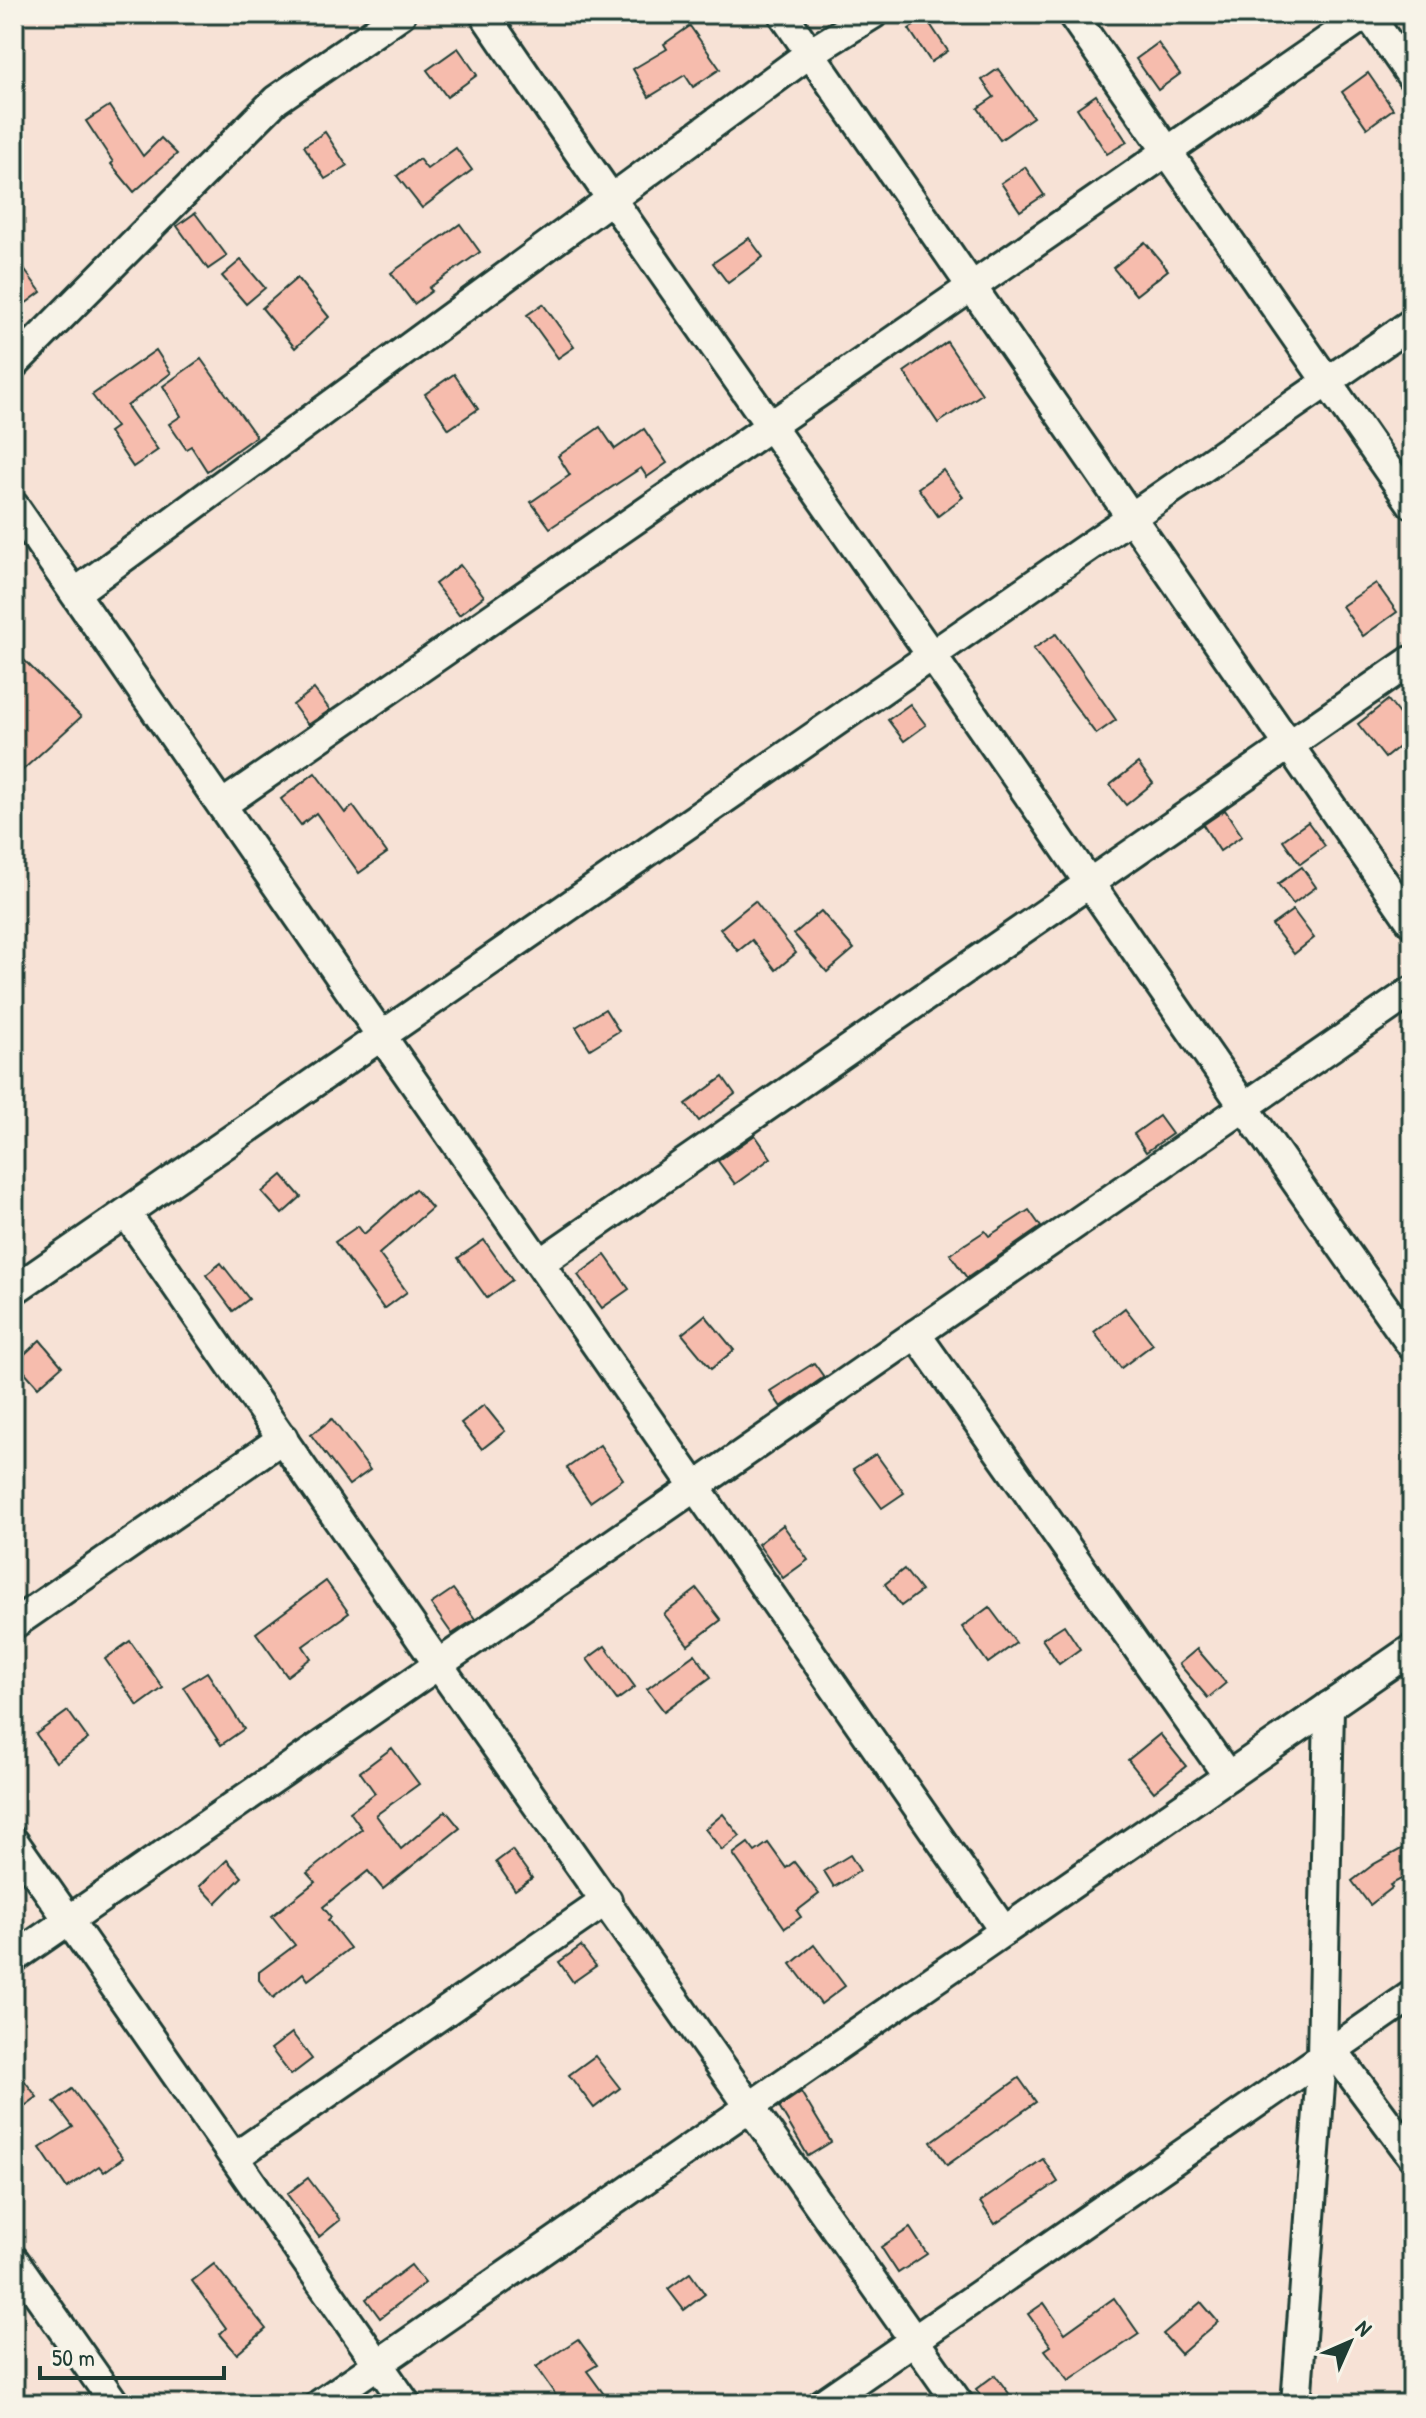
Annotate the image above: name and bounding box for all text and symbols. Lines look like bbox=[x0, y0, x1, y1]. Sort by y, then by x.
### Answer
north arrow bbox=[1310, 2302, 1390, 2382]
text: N bbox=[1349, 2313, 1379, 2343]
scale bar bbox=[40, 2330, 224, 2380]
text: 50 m bbox=[52, 2341, 95, 2373]

